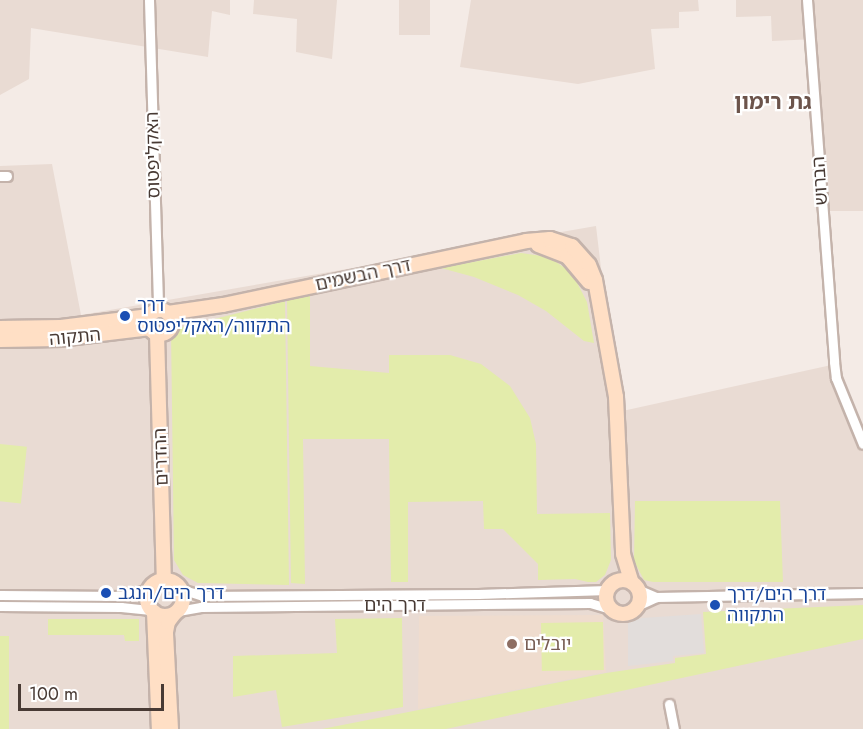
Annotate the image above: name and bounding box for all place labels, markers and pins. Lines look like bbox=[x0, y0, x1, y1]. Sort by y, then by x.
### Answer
place label: דרך התקווה/האקליפטוס bbox=[137, 295, 290, 338]
marker: דרך התקווה/האקליפטוס bbox=[118, 309, 132, 323]
place label: דרך הים/הנגב bbox=[118, 582, 224, 604]
place label: דרך הים/דרך התקווה bbox=[727, 584, 826, 626]
marker: דרך הים/הנגב bbox=[99, 586, 113, 600]
marker: דרך הים/דרך התקווה bbox=[708, 598, 722, 612]
place label: יובלים bbox=[524, 633, 571, 655]
marker: יובלים bbox=[505, 637, 519, 651]

